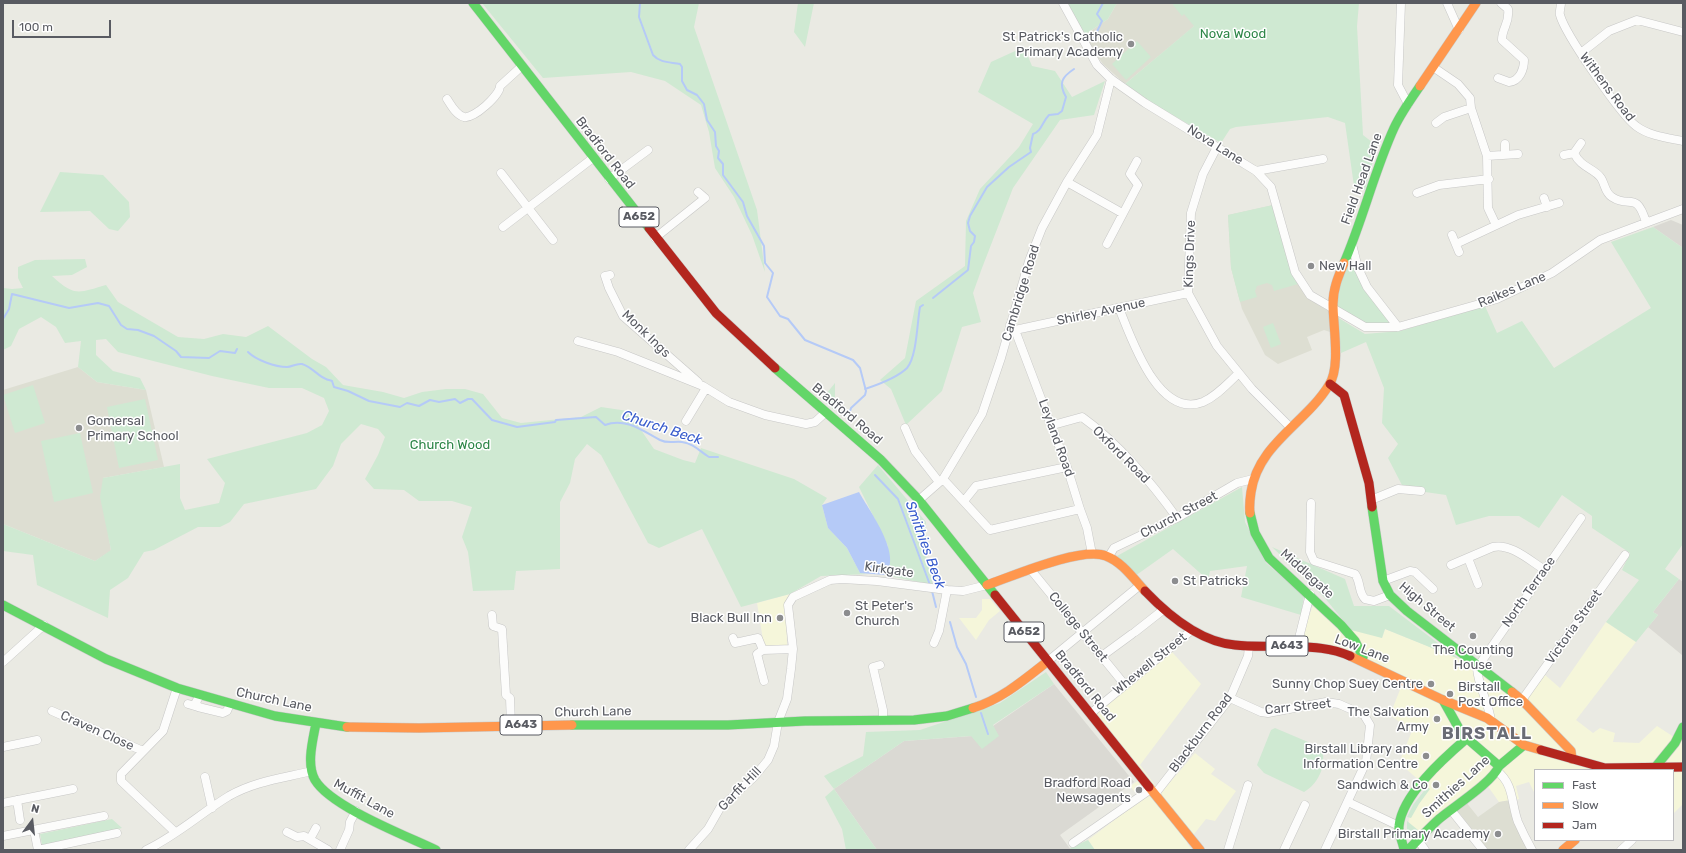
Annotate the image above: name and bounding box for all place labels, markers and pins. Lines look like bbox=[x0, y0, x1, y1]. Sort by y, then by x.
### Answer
place label: St Patrick's Catholic Primary Academy bbox=[1002, 29, 1123, 60]
marker: St Patrick's Catholic Primary Academy bbox=[1126, 39, 1136, 49]
place label: New Hall bbox=[1319, 258, 1372, 274]
marker: New Hall bbox=[1306, 261, 1316, 271]
place label: Gomersal Primary School bbox=[87, 413, 179, 444]
marker: Gomersal Primary School bbox=[74, 423, 84, 433]
place label: St Patricks bbox=[1183, 573, 1248, 589]
marker: St Patricks bbox=[1170, 576, 1180, 586]
place label: St Peter's Church bbox=[855, 598, 913, 629]
marker: St Peter's Church bbox=[842, 608, 852, 618]
place label: Black Bull Inn bbox=[691, 610, 772, 626]
marker: Black Bull Inn bbox=[775, 613, 785, 623]
marker: The Counting House bbox=[1468, 631, 1478, 641]
place label: The Counting House bbox=[1432, 642, 1514, 673]
place label: Sunny Chop Suey Centre bbox=[1272, 676, 1423, 692]
marker: Sunny Chop Suey Centre bbox=[1426, 679, 1436, 689]
place label: Birstall Post Office bbox=[1458, 679, 1523, 710]
marker: Birstall Post Office bbox=[1445, 689, 1455, 699]
place label: The Salvation Army bbox=[1347, 704, 1429, 735]
marker: The Salvation Army bbox=[1432, 714, 1442, 724]
place label: Birstall Library and Information Centre bbox=[1303, 741, 1418, 772]
marker: Birstall Library and Information Centre bbox=[1421, 751, 1431, 761]
place label: Bradford Road Newsagents bbox=[1044, 775, 1131, 806]
place label: Sandwich & Co bbox=[1337, 777, 1428, 793]
marker: Sandwich & Co bbox=[1431, 780, 1441, 790]
marker: Bradford Road Newsagents bbox=[1134, 785, 1144, 795]
place label: Birstall Primary Academy bbox=[1338, 826, 1490, 842]
marker: Birstall Primary Academy bbox=[1493, 829, 1503, 839]

